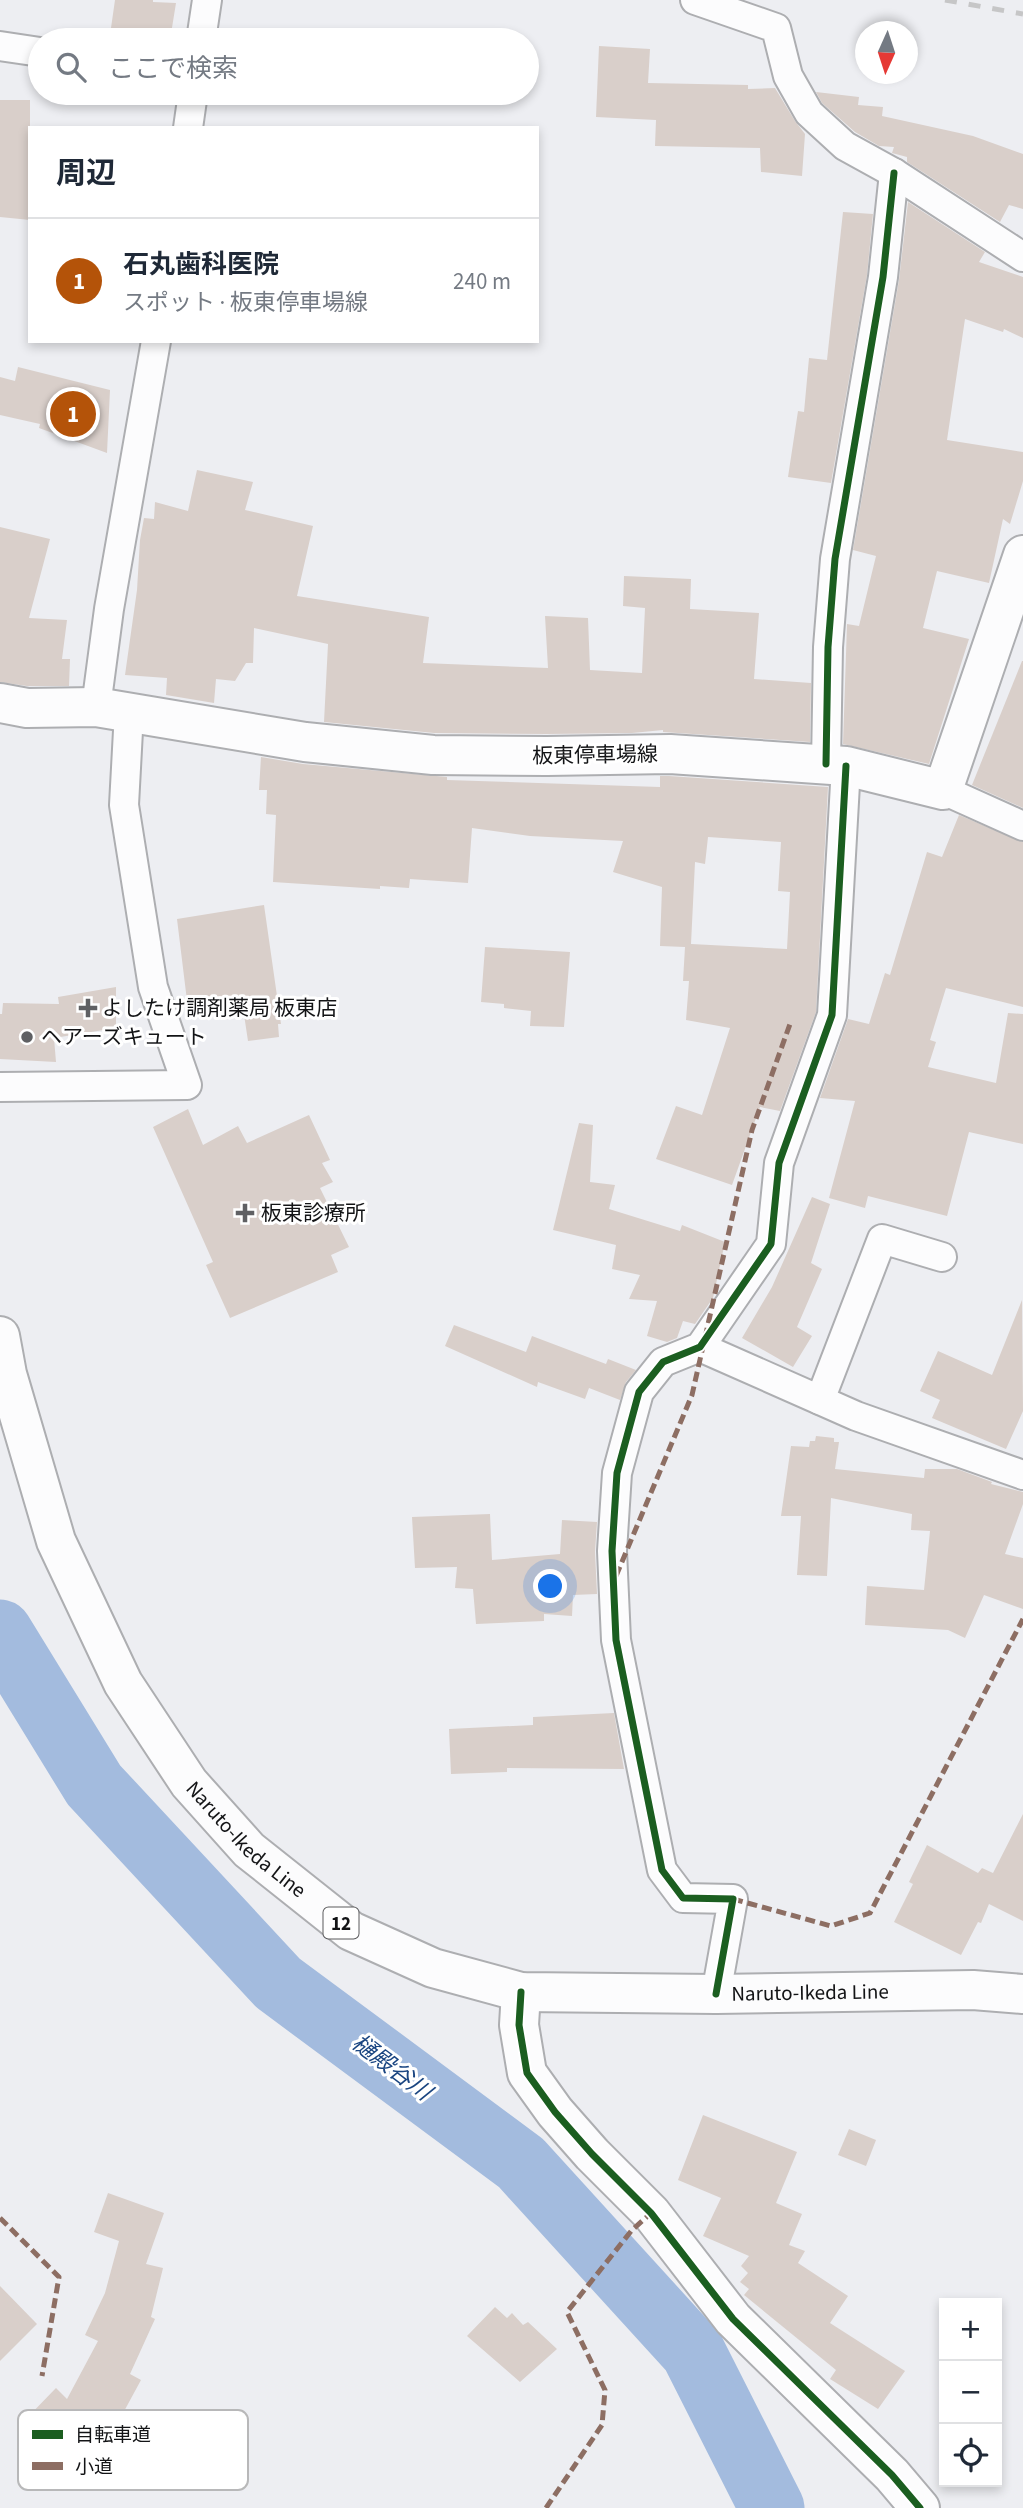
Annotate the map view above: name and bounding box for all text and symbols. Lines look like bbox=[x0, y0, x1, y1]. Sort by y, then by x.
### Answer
north arrow bbox=[855, 21, 918, 84]
search box bbox=[28, 28, 539, 105]
icon: search bbox=[52, 48, 90, 86]
text: ここで検索 bbox=[108, 50, 238, 87]
text: 周辺 bbox=[56, 152, 116, 195]
text: 石丸歯科医院 bbox=[123, 246, 279, 283]
text: 1 bbox=[73, 265, 85, 298]
text: 240 m bbox=[453, 265, 511, 298]
text: スポット · 板東停車場線 bbox=[123, 286, 368, 319]
pin: 1 bbox=[50, 388, 96, 440]
street label: 板東停車場線 bbox=[532, 739, 658, 771]
place label: よしたけ調剤薬局 板東店 bbox=[102, 993, 337, 1023]
marker: よしたけ調剤薬局 板東店 bbox=[80, 1000, 96, 1016]
place label: ヘアーズキュート bbox=[41, 1022, 207, 1052]
marker: ヘアーズキュート bbox=[19, 1029, 35, 1045]
place label: 板東診療所 bbox=[261, 1198, 366, 1228]
marker: 板東診療所 bbox=[235, 1203, 255, 1223]
your location bbox=[533, 1569, 567, 1603]
street label: Naruto-Ikeda Line bbox=[179, 1774, 313, 1905]
road number: 12 bbox=[324, 1908, 358, 1938]
street label: Naruto-Ikeda Line bbox=[731, 1976, 889, 2009]
water label: 樋殿谷川 bbox=[345, 2027, 441, 2110]
map controls bbox=[939, 2298, 1002, 2487]
button: + bbox=[939, 2298, 1002, 2361]
button: − bbox=[939, 2361, 1002, 2424]
legend bbox=[18, 2410, 248, 2490]
text: 自転車道 bbox=[75, 2422, 151, 2449]
button: locate bbox=[939, 2424, 1002, 2487]
text: 小道 bbox=[75, 2454, 113, 2481]

